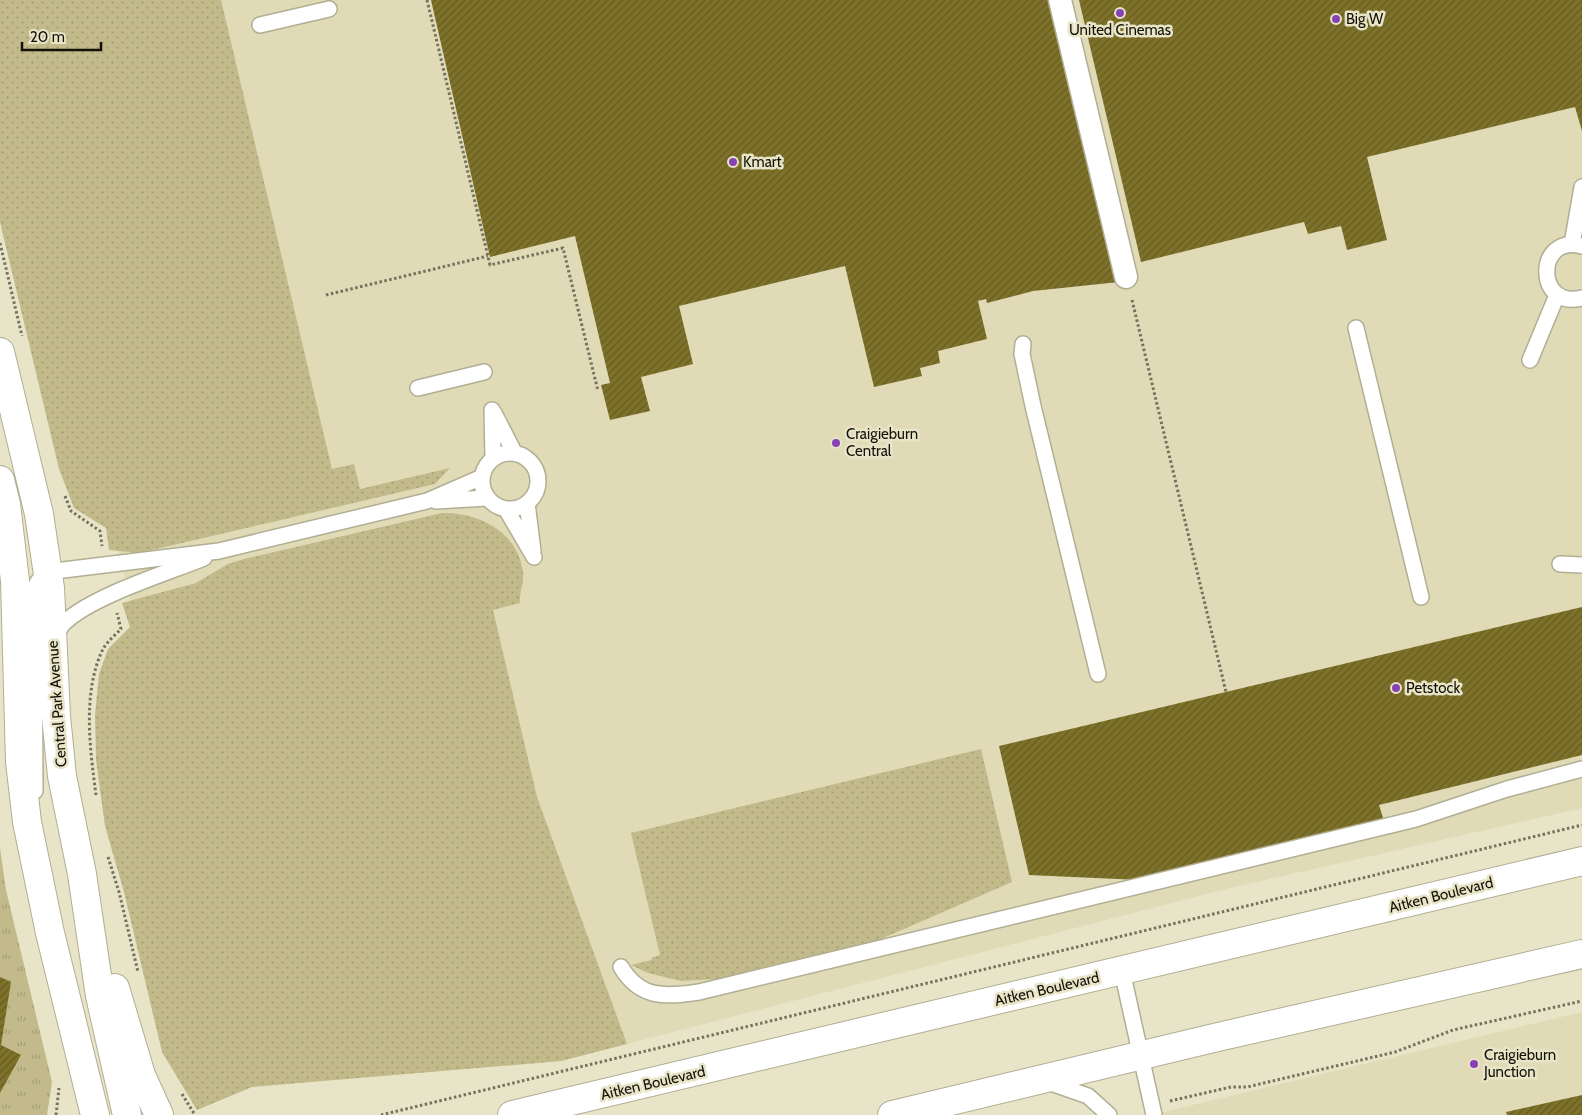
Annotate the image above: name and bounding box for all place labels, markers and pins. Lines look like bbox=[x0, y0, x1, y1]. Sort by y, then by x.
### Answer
marker: United Cinemas bbox=[1114, 7, 1126, 19]
place label: Big W bbox=[1346, 10, 1384, 28]
marker: Big W bbox=[1330, 13, 1342, 25]
place label: United Cinemas bbox=[1069, 21, 1171, 39]
place label: Kmart bbox=[743, 153, 782, 171]
marker: Kmart bbox=[727, 156, 739, 168]
place label: Craigieburn Central bbox=[846, 425, 918, 460]
marker: Craigieburn Central bbox=[830, 437, 842, 449]
place label: Petstock bbox=[1406, 679, 1460, 697]
marker: Petstock bbox=[1390, 682, 1402, 694]
place label: Craigieburn Junction bbox=[1483, 1046, 1556, 1081]
marker: Craigieburn Junction bbox=[1468, 1058, 1480, 1070]

